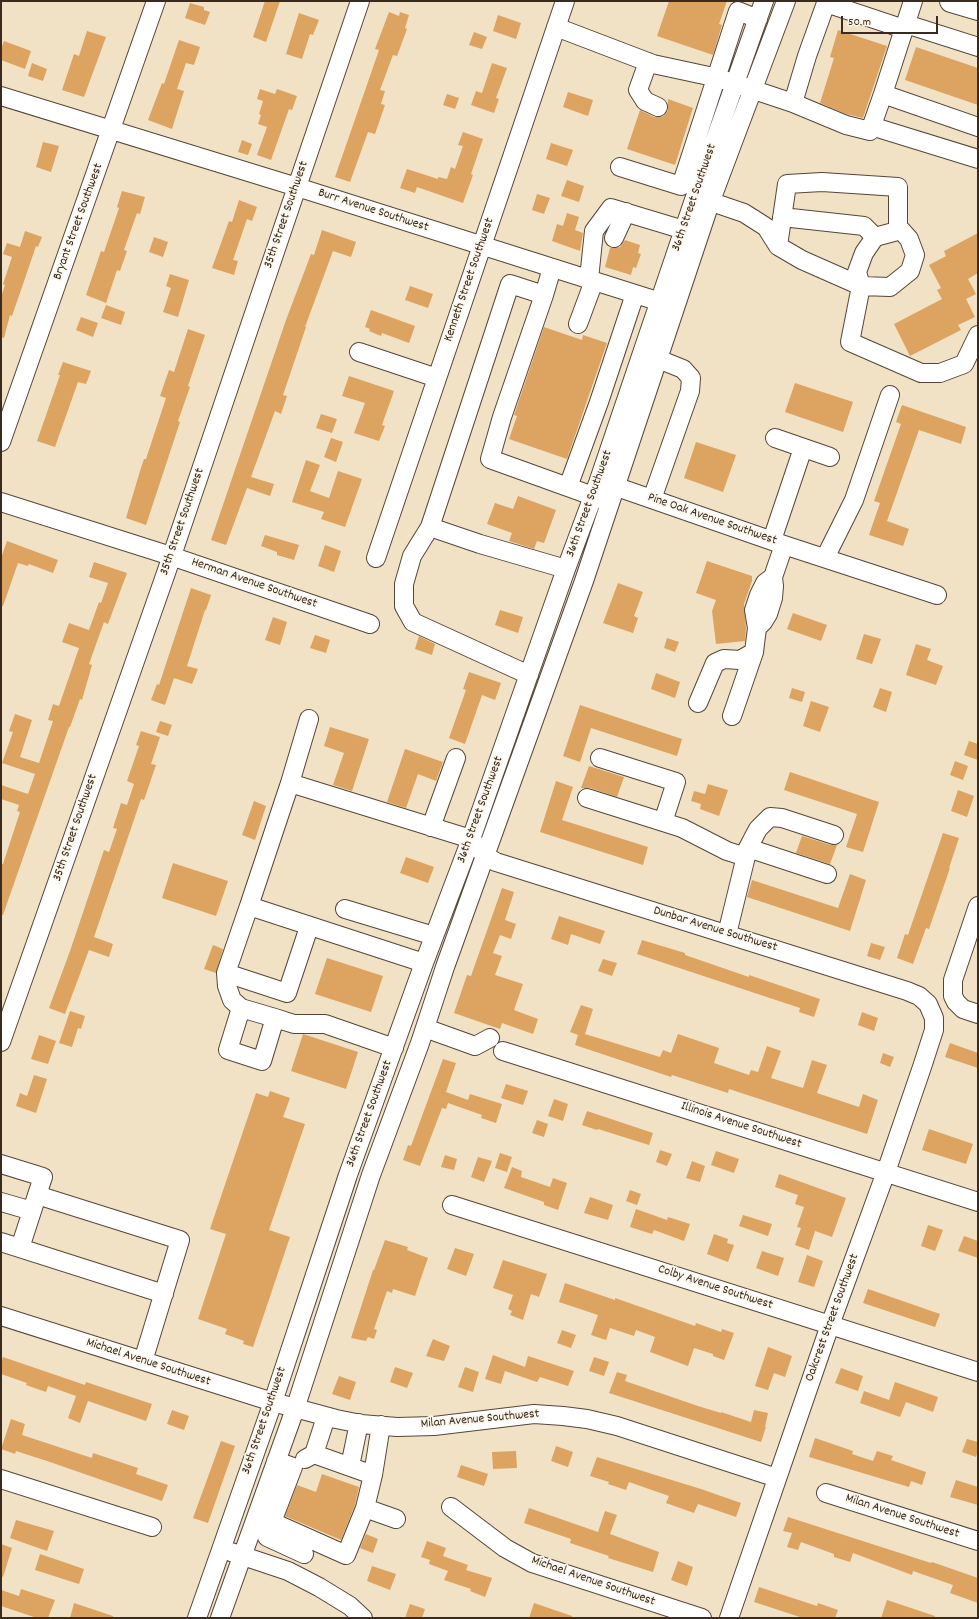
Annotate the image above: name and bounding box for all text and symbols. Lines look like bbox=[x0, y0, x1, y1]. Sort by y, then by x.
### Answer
scale bar bbox=[843, 8, 940, 34]
text: 50 m bbox=[848, 14, 871, 31]
street label: 36th Street Southwest bbox=[669, 142, 721, 254]
street label: 35th Street Southwest bbox=[261, 159, 313, 271]
street label: Bryant Street Southwest bbox=[51, 162, 107, 282]
street label: Burr Avenue Southwest bbox=[316, 186, 430, 236]
street label: Kenneth Street Southwest bbox=[441, 216, 499, 344]
street label: 36th Street Southwest bbox=[563, 448, 617, 560]
street label: 35th Street Southwest bbox=[157, 466, 209, 578]
street label: Pine Oak Avenue Southwest bbox=[645, 491, 779, 549]
street label: Herman Avenue Southwest bbox=[189, 555, 319, 613]
street label: 36th Street Southwest bbox=[454, 754, 508, 866]
street label: 35th Street Southwest bbox=[50, 772, 102, 884]
street label: Dunbar Avenue Southwest bbox=[651, 904, 779, 956]
street label: 36th Street Southwest bbox=[343, 1058, 397, 1170]
street label: Illinois Avenue Southwest bbox=[679, 1099, 803, 1153]
street label: Oakcrest Street Southwest bbox=[803, 1252, 863, 1384]
street label: Colby Avenue Southwest bbox=[656, 1262, 774, 1314]
street label: Michael Avenue Southwest bbox=[84, 1336, 212, 1390]
street label: 36th Street Southwest bbox=[239, 1365, 291, 1477]
street label: Milan Avenue Southwest bbox=[420, 1407, 540, 1433]
street label: Milan Avenue Southwest bbox=[843, 1491, 961, 1543]
street label: Michael Avenue Southwest bbox=[529, 1553, 657, 1611]

